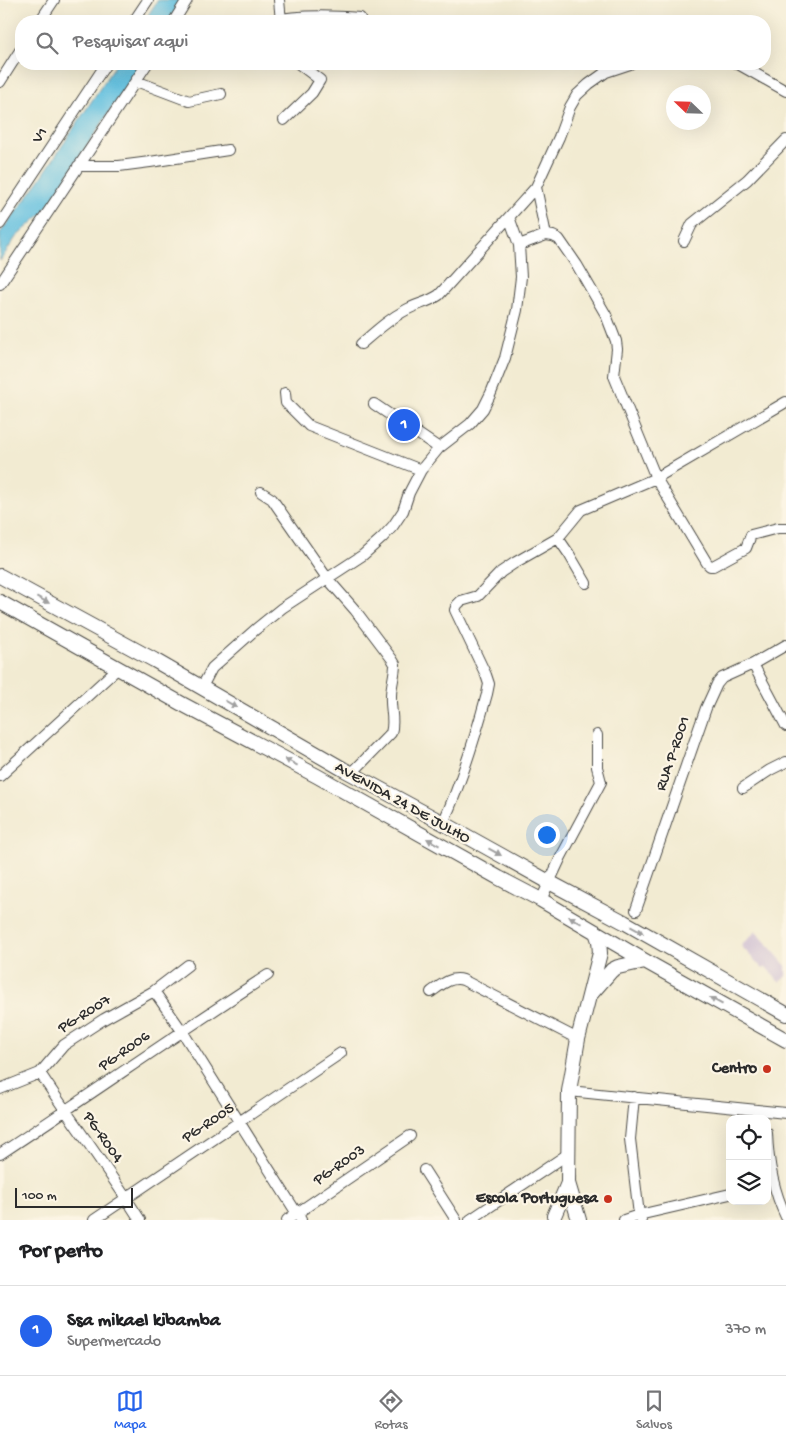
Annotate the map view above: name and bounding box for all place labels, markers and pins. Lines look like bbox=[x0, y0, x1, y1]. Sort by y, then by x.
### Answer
pin: 1 bbox=[388, 406, 420, 444]
place label: Centro bbox=[711, 1060, 758, 1079]
marker: Centro bbox=[761, 1063, 773, 1075]
place label: Escola Portuguesa bbox=[476, 1190, 599, 1209]
marker: Escola Portuguesa bbox=[602, 1193, 614, 1205]

